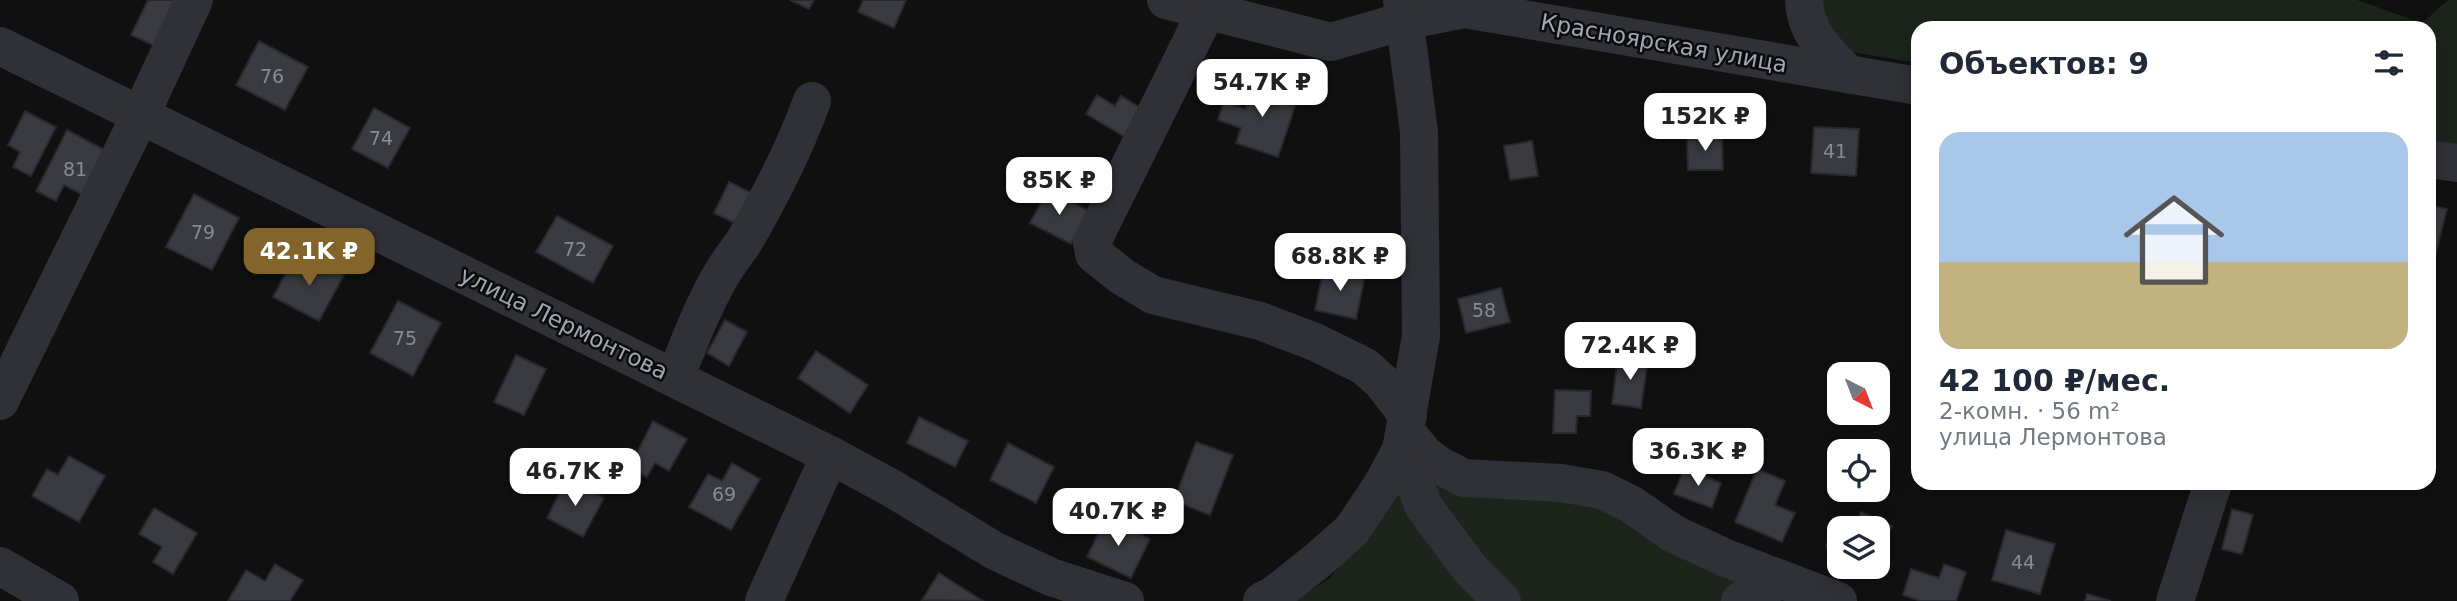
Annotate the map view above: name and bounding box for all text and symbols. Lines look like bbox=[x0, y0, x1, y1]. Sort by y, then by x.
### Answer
street label: Красноярская улица bbox=[1539, 8, 1789, 78]
icon: filters bbox=[2370, 44, 2408, 82]
text: Объектов: 9 bbox=[1939, 46, 2149, 81]
pin: 54.7K ₽ bbox=[1197, 60, 1327, 119]
house number: 76 bbox=[260, 65, 284, 87]
text: 54.7K ₽ bbox=[1213, 69, 1311, 95]
pin: 152K ₽ bbox=[1648, 94, 1762, 153]
text: 152K ₽ bbox=[1660, 103, 1750, 129]
house number: 74 bbox=[369, 127, 393, 149]
house number: 41 bbox=[1823, 140, 1847, 162]
house number: 81 bbox=[63, 158, 87, 180]
pin: 85K ₽ bbox=[1010, 158, 1108, 217]
text: 85K ₽ bbox=[1022, 167, 1096, 193]
icon: home bbox=[2111, 177, 2237, 303]
house number: 79 bbox=[191, 221, 215, 243]
pin: 42.1K ₽ bbox=[244, 229, 374, 288]
pin: 68.8K ₽ bbox=[1275, 233, 1405, 293]
text: 42.1K ₽ bbox=[260, 238, 358, 264]
house number: 72 bbox=[563, 238, 587, 260]
text: 68.8K ₽ bbox=[1291, 243, 1389, 269]
street label: улица Лермонтова bbox=[456, 261, 672, 385]
house number: 58 bbox=[1472, 299, 1496, 321]
pin: 72.4K ₽ bbox=[1565, 322, 1695, 382]
house number: 75 bbox=[393, 327, 417, 349]
text: 72.4K ₽ bbox=[1581, 332, 1679, 358]
north arrow bbox=[1827, 362, 1890, 425]
map controls bbox=[1827, 362, 1890, 579]
text: 42 100 ₽/мес. bbox=[1939, 363, 2170, 398]
text: 2-комн. · 56 m² bbox=[1939, 398, 2120, 424]
text: улица Лермонтова bbox=[1939, 424, 2167, 450]
pin: 36.3K ₽ bbox=[1633, 428, 1763, 488]
text: 36.3K ₽ bbox=[1649, 438, 1747, 464]
button: locate bbox=[1827, 439, 1890, 502]
pin: 46.7K ₽ bbox=[510, 448, 640, 508]
text: 46.7K ₽ bbox=[526, 458, 624, 484]
house number: 69 bbox=[712, 483, 736, 505]
pin: 40.7K ₽ bbox=[1053, 489, 1183, 548]
text: 40.7K ₽ bbox=[1069, 498, 1167, 524]
button: layers bbox=[1827, 516, 1890, 579]
house number: 44 bbox=[2011, 551, 2035, 573]

